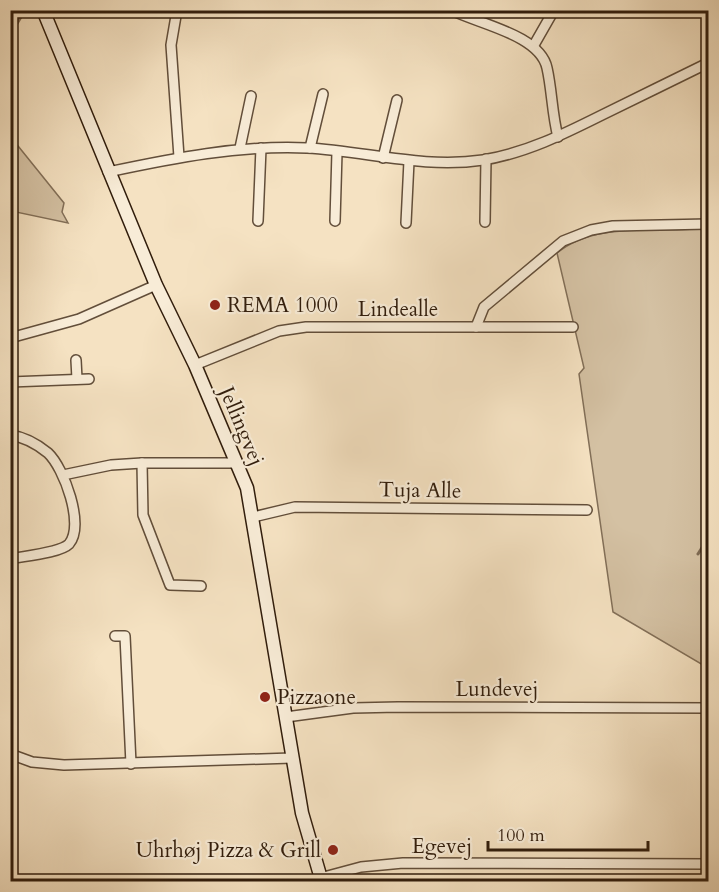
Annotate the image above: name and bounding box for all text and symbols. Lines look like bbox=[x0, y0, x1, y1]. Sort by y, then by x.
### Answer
place label: REMA 1000 bbox=[227, 291, 338, 320]
street label: Lindealle bbox=[358, 295, 438, 324]
marker: REMA 1000 bbox=[208, 298, 222, 312]
street label: Jellingvej bbox=[211, 380, 271, 470]
street label: Tuja Alle bbox=[378, 475, 462, 506]
street label: Lundevej bbox=[456, 675, 538, 704]
place label: Pizzaone bbox=[277, 683, 356, 712]
marker: Pizzaone bbox=[258, 690, 272, 704]
scale bar bbox=[488, 814, 648, 852]
text: 100 m bbox=[497, 823, 545, 848]
street label: Egevej bbox=[412, 832, 472, 861]
place label: Uhrhøj Pizza & Grill bbox=[136, 836, 321, 865]
marker: Uhrhøj Pizza & Grill bbox=[326, 843, 340, 857]

